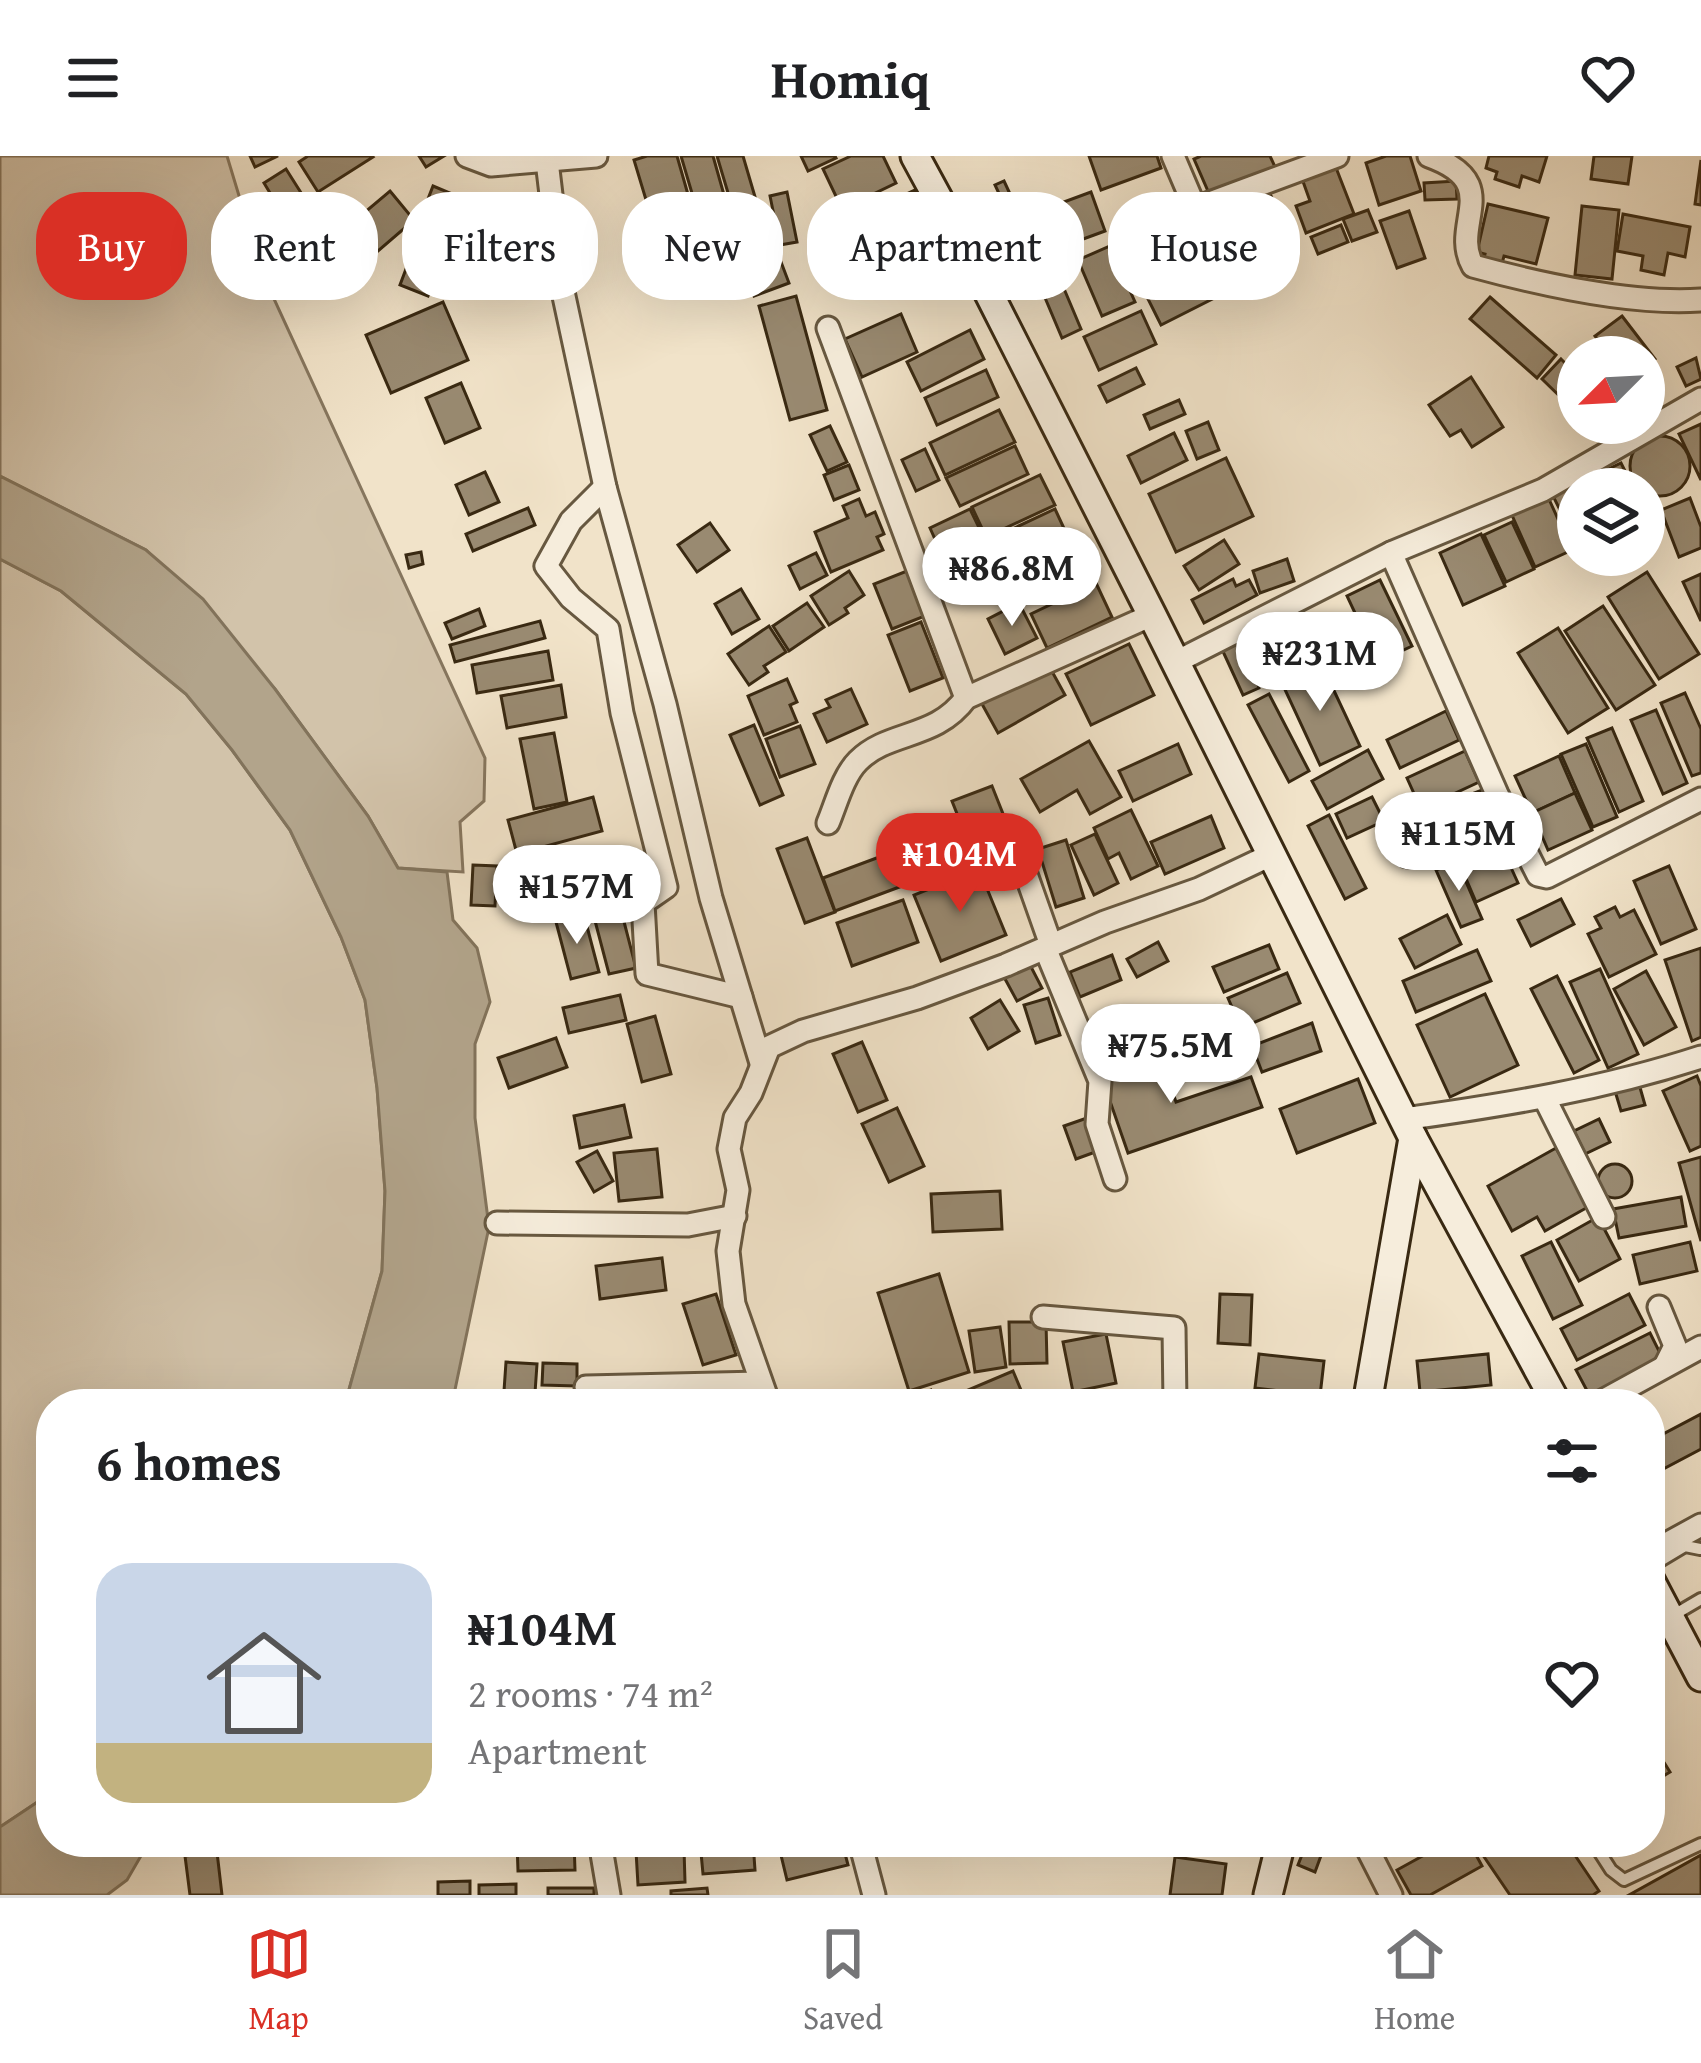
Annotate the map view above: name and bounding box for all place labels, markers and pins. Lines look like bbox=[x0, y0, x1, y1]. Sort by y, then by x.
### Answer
pin: ₦86.8M bbox=[914, 527, 1110, 629]
pin: ₦231M bbox=[1236, 612, 1404, 714]
pin: ₦115M bbox=[1375, 792, 1543, 894]
pin: ₦104M bbox=[876, 813, 1044, 915]
pin: ₦157M bbox=[493, 845, 661, 947]
pin: ₦75.5M bbox=[1073, 1004, 1269, 1106]

